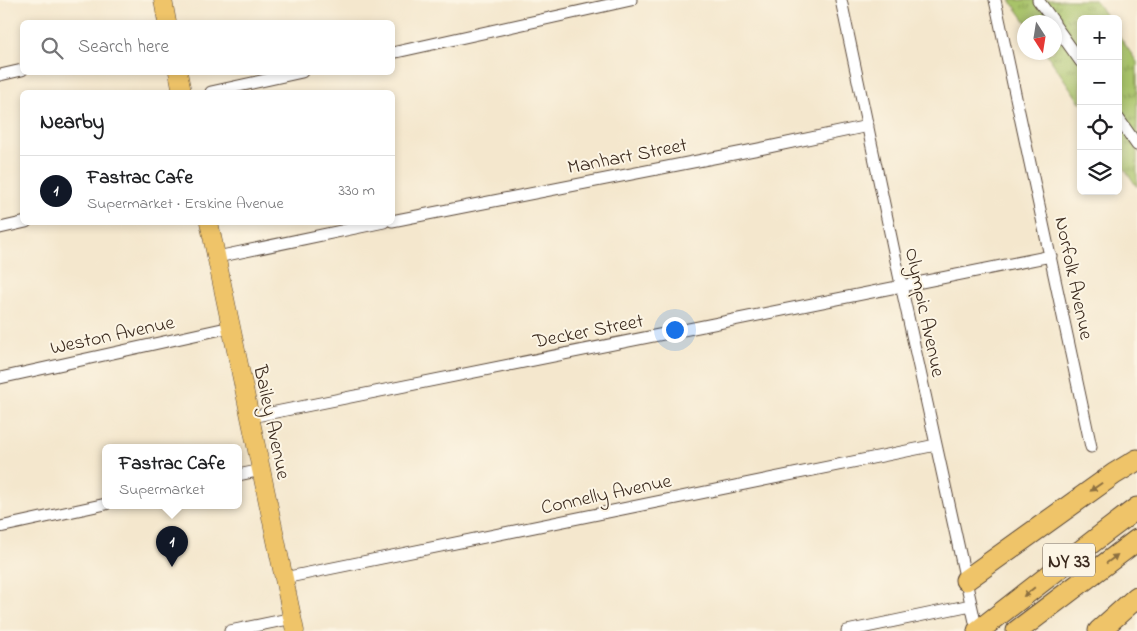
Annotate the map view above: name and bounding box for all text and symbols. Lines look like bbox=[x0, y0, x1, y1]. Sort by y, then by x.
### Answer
north arrow bbox=[1017, 15, 1062, 60]
map controls bbox=[1077, 15, 1122, 195]
button: + bbox=[1077, 15, 1122, 60]
search box bbox=[20, 20, 395, 75]
icon: search bbox=[38, 34, 66, 62]
text: Search here bbox=[78, 34, 169, 61]
button: − bbox=[1077, 60, 1122, 105]
button: locate bbox=[1077, 105, 1122, 150]
text: Nearby bbox=[40, 108, 104, 138]
street label: Manhart Street bbox=[565, 132, 690, 183]
button: layers bbox=[1077, 150, 1122, 195]
text: Fastrac Cafe bbox=[87, 165, 193, 192]
text: 1 bbox=[53, 179, 59, 203]
text: 330 m bbox=[338, 179, 375, 203]
text: Supermarket · Erskine Avenue bbox=[87, 192, 284, 216]
street label: Norfolk Avenue bbox=[1045, 214, 1100, 343]
street label: Olympic Avenue bbox=[896, 245, 951, 380]
street label: Decker Street bbox=[530, 307, 646, 358]
street label: Weston Avenue bbox=[48, 309, 177, 364]
your location bbox=[662, 317, 688, 343]
street label: Bailey Avenue bbox=[244, 362, 297, 482]
popup bbox=[102, 444, 242, 509]
text: Fastrac Cafe bbox=[119, 451, 225, 478]
street label: Connelly Avenue bbox=[539, 467, 674, 523]
text: Supermarket bbox=[119, 478, 205, 502]
one-way arrow bbox=[1089, 482, 1103, 492]
pin: 1 bbox=[156, 526, 188, 567]
road number: NY 33 bbox=[1043, 544, 1095, 576]
one-way arrow bbox=[1105, 554, 1119, 564]
one-way arrow bbox=[1023, 586, 1036, 597]

